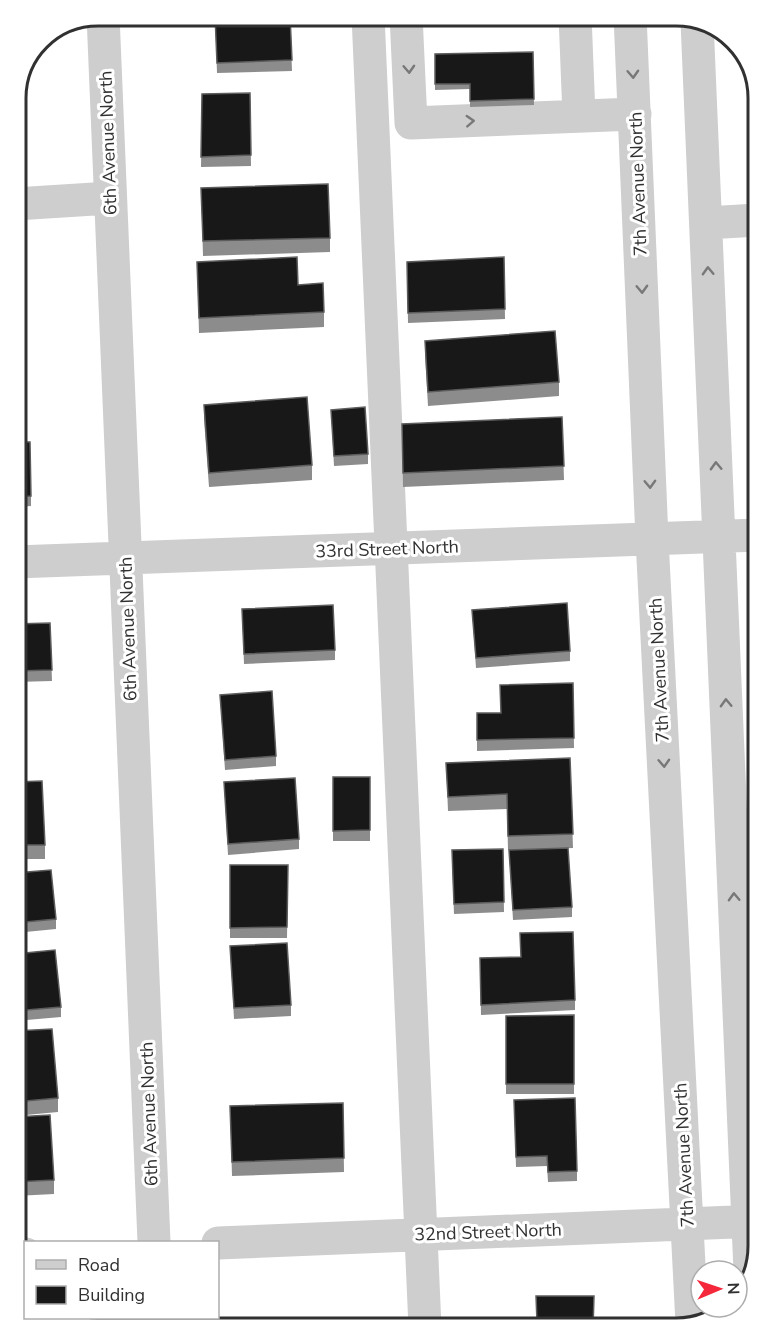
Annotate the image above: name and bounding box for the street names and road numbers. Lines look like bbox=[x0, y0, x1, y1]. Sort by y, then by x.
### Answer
street label: 6th Avenue North bbox=[93, 70, 123, 216]
street label: 7th Avenue North bbox=[623, 111, 653, 257]
street label: 33rd Street North bbox=[315, 535, 459, 563]
street label: 6th Avenue North bbox=[113, 556, 143, 702]
street label: 7th Avenue North bbox=[643, 597, 675, 743]
street label: 6th Avenue North bbox=[134, 1041, 164, 1187]
street label: 7th Avenue North bbox=[668, 1082, 700, 1228]
street label: 32nd Street North bbox=[414, 1217, 562, 1247]

